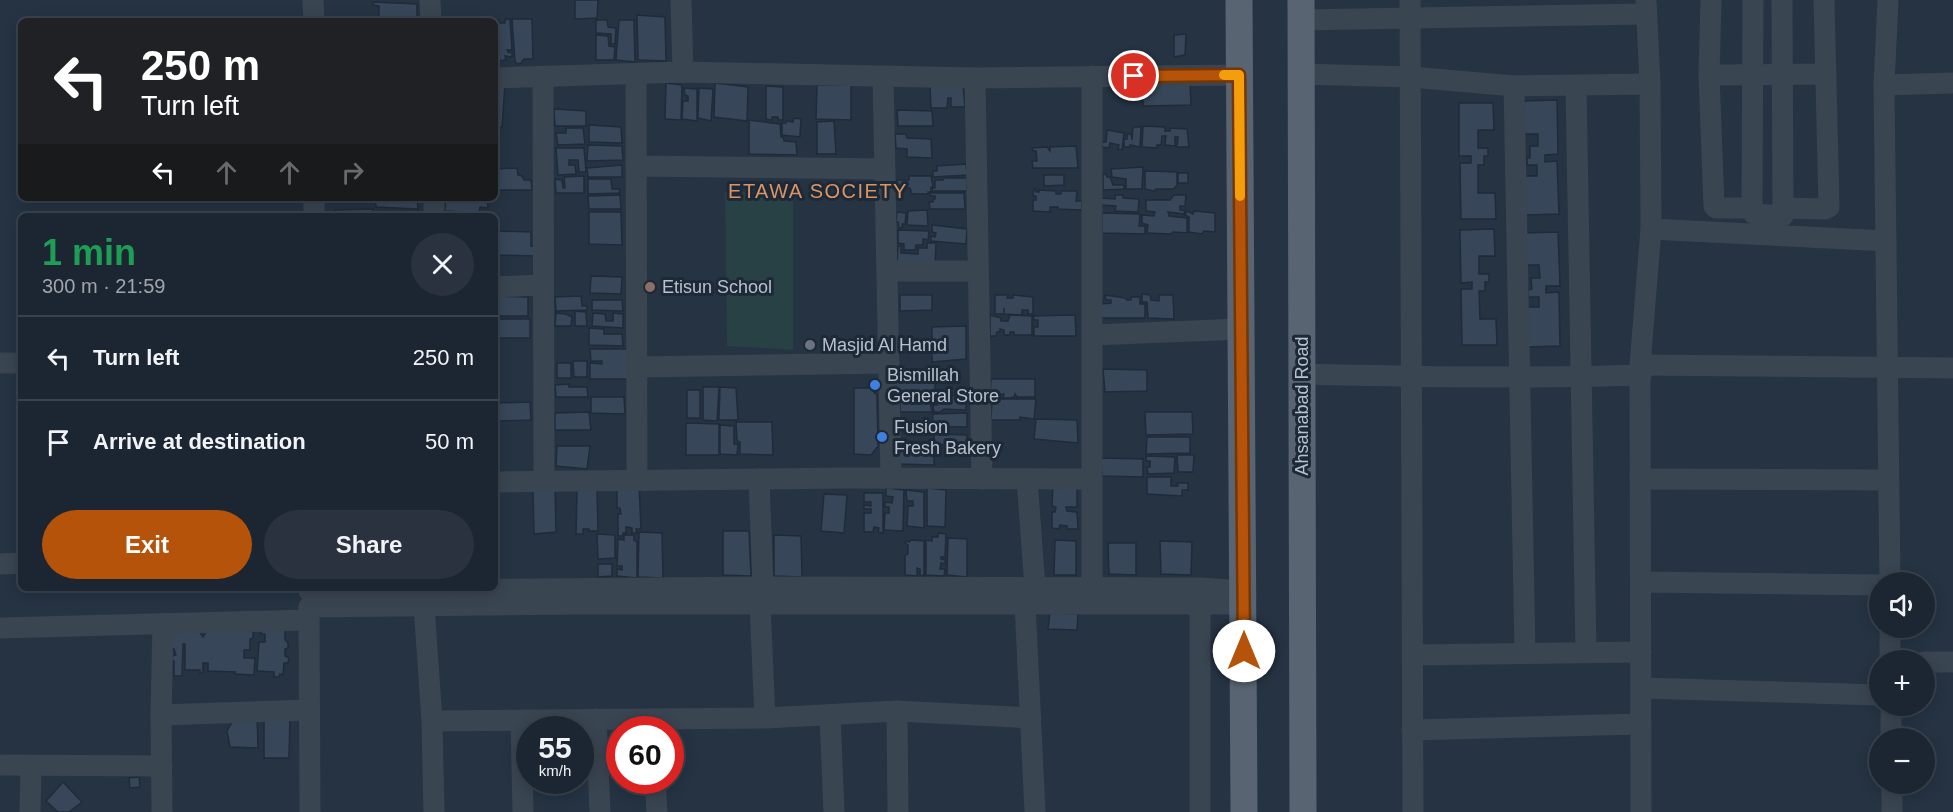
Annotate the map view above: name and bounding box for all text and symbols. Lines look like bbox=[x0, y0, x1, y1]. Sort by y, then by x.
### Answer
icon: left bbox=[42, 42, 120, 120]
text: 250 m bbox=[141, 42, 260, 89]
pin bbox=[1108, 50, 1159, 101]
icon: arrive bbox=[1117, 59, 1150, 92]
text: Turn left bbox=[141, 91, 239, 121]
icon: left bbox=[147, 156, 180, 189]
icon: ahead bbox=[210, 156, 243, 189]
icon: ahead bbox=[273, 156, 306, 189]
icon: right bbox=[336, 156, 369, 189]
district label: ETAWA SOCIETY bbox=[728, 180, 908, 202]
text: 1 min bbox=[42, 232, 136, 273]
button: close bbox=[411, 233, 474, 296]
text: 300 m · 21:59 bbox=[42, 275, 165, 297]
place label: Etisun School bbox=[662, 277, 772, 297]
marker: Etisun School bbox=[643, 280, 657, 294]
place label: Masjid Al Hamd bbox=[822, 335, 947, 355]
street label: Ahsanabad Road bbox=[1292, 336, 1312, 476]
marker: Masjid Al Hamd bbox=[803, 338, 817, 352]
icon: left bbox=[42, 342, 75, 375]
text: Turn left bbox=[93, 345, 179, 370]
text: 250 m bbox=[413, 345, 474, 370]
place label: Bismillah General Store bbox=[887, 365, 999, 406]
marker: Bismillah General Store bbox=[868, 378, 882, 392]
place label: Fusion Fresh Bakery bbox=[894, 417, 1001, 458]
icon: arrive bbox=[42, 426, 75, 459]
text: Arrive at destination bbox=[93, 429, 306, 454]
text: 50 m bbox=[425, 429, 474, 454]
marker: Fusion Fresh Bakery bbox=[875, 430, 889, 444]
button: Exit bbox=[42, 510, 252, 579]
button: Share bbox=[264, 510, 474, 579]
map controls bbox=[1869, 572, 1935, 794]
button: sound bbox=[1869, 572, 1935, 638]
position arrow bbox=[1212, 619, 1276, 683]
button: + bbox=[1869, 650, 1935, 716]
speed limit sign: 60 bbox=[606, 716, 684, 794]
button: − bbox=[1869, 728, 1935, 794]
text: 55 bbox=[538, 731, 572, 764]
text: km/h bbox=[539, 762, 571, 779]

